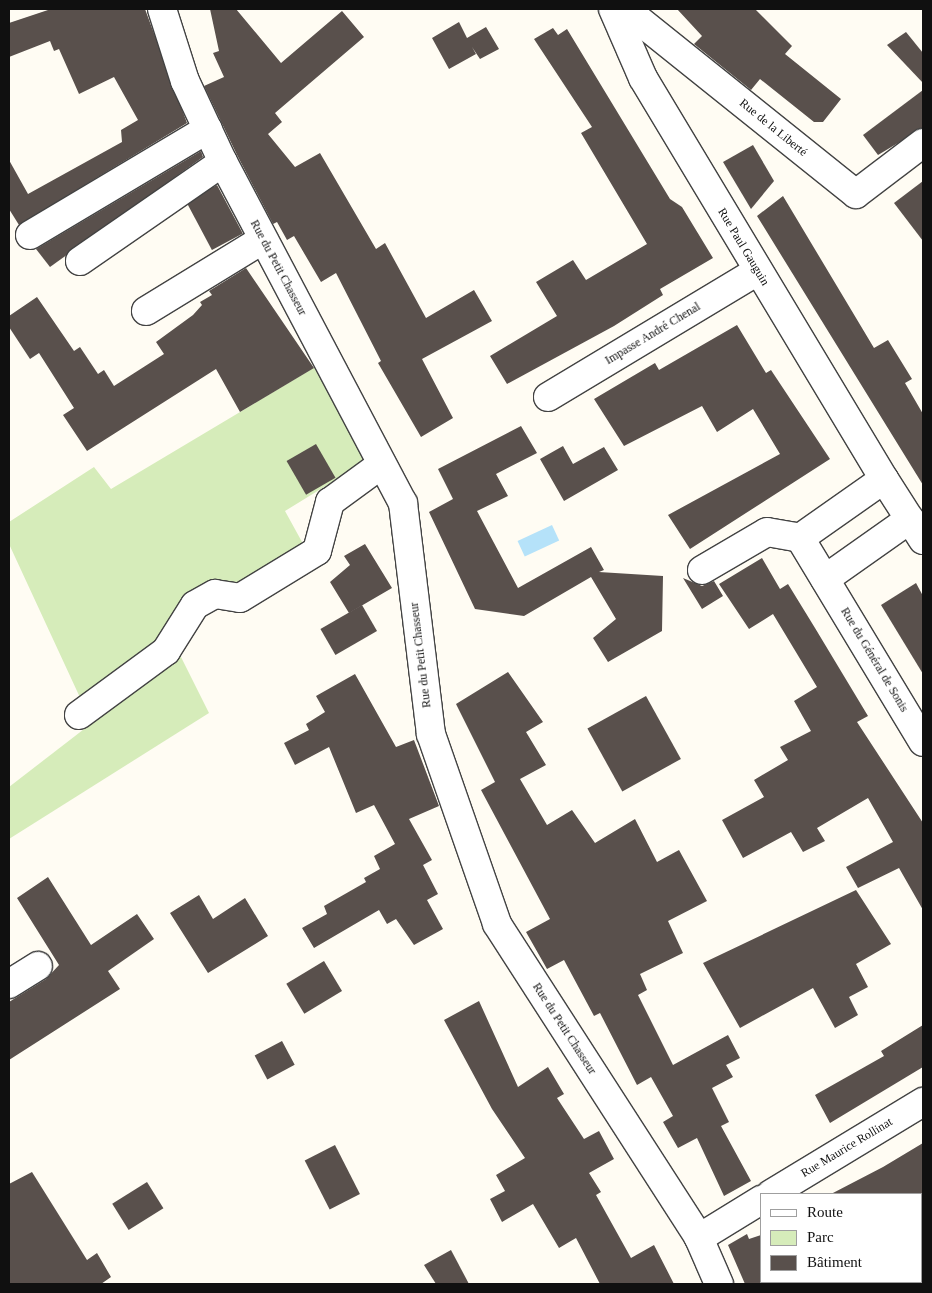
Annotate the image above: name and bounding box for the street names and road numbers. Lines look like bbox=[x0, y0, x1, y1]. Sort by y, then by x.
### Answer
street label: Rue de la Liberté bbox=[736, 96, 810, 160]
street label: Rue Paul Gauguin bbox=[714, 206, 772, 288]
street label: Rue du Petit Chasseur bbox=[247, 218, 309, 318]
street label: Impasse André Chenal bbox=[602, 300, 704, 368]
street label: Rue du Petit Chasseur bbox=[407, 601, 435, 709]
street label: Rue du Général de Sonis bbox=[837, 605, 911, 715]
street label: Rue du Petit Chasseur bbox=[529, 980, 599, 1078]
street label: Rue Maurice Rollinat bbox=[799, 1115, 895, 1181]

